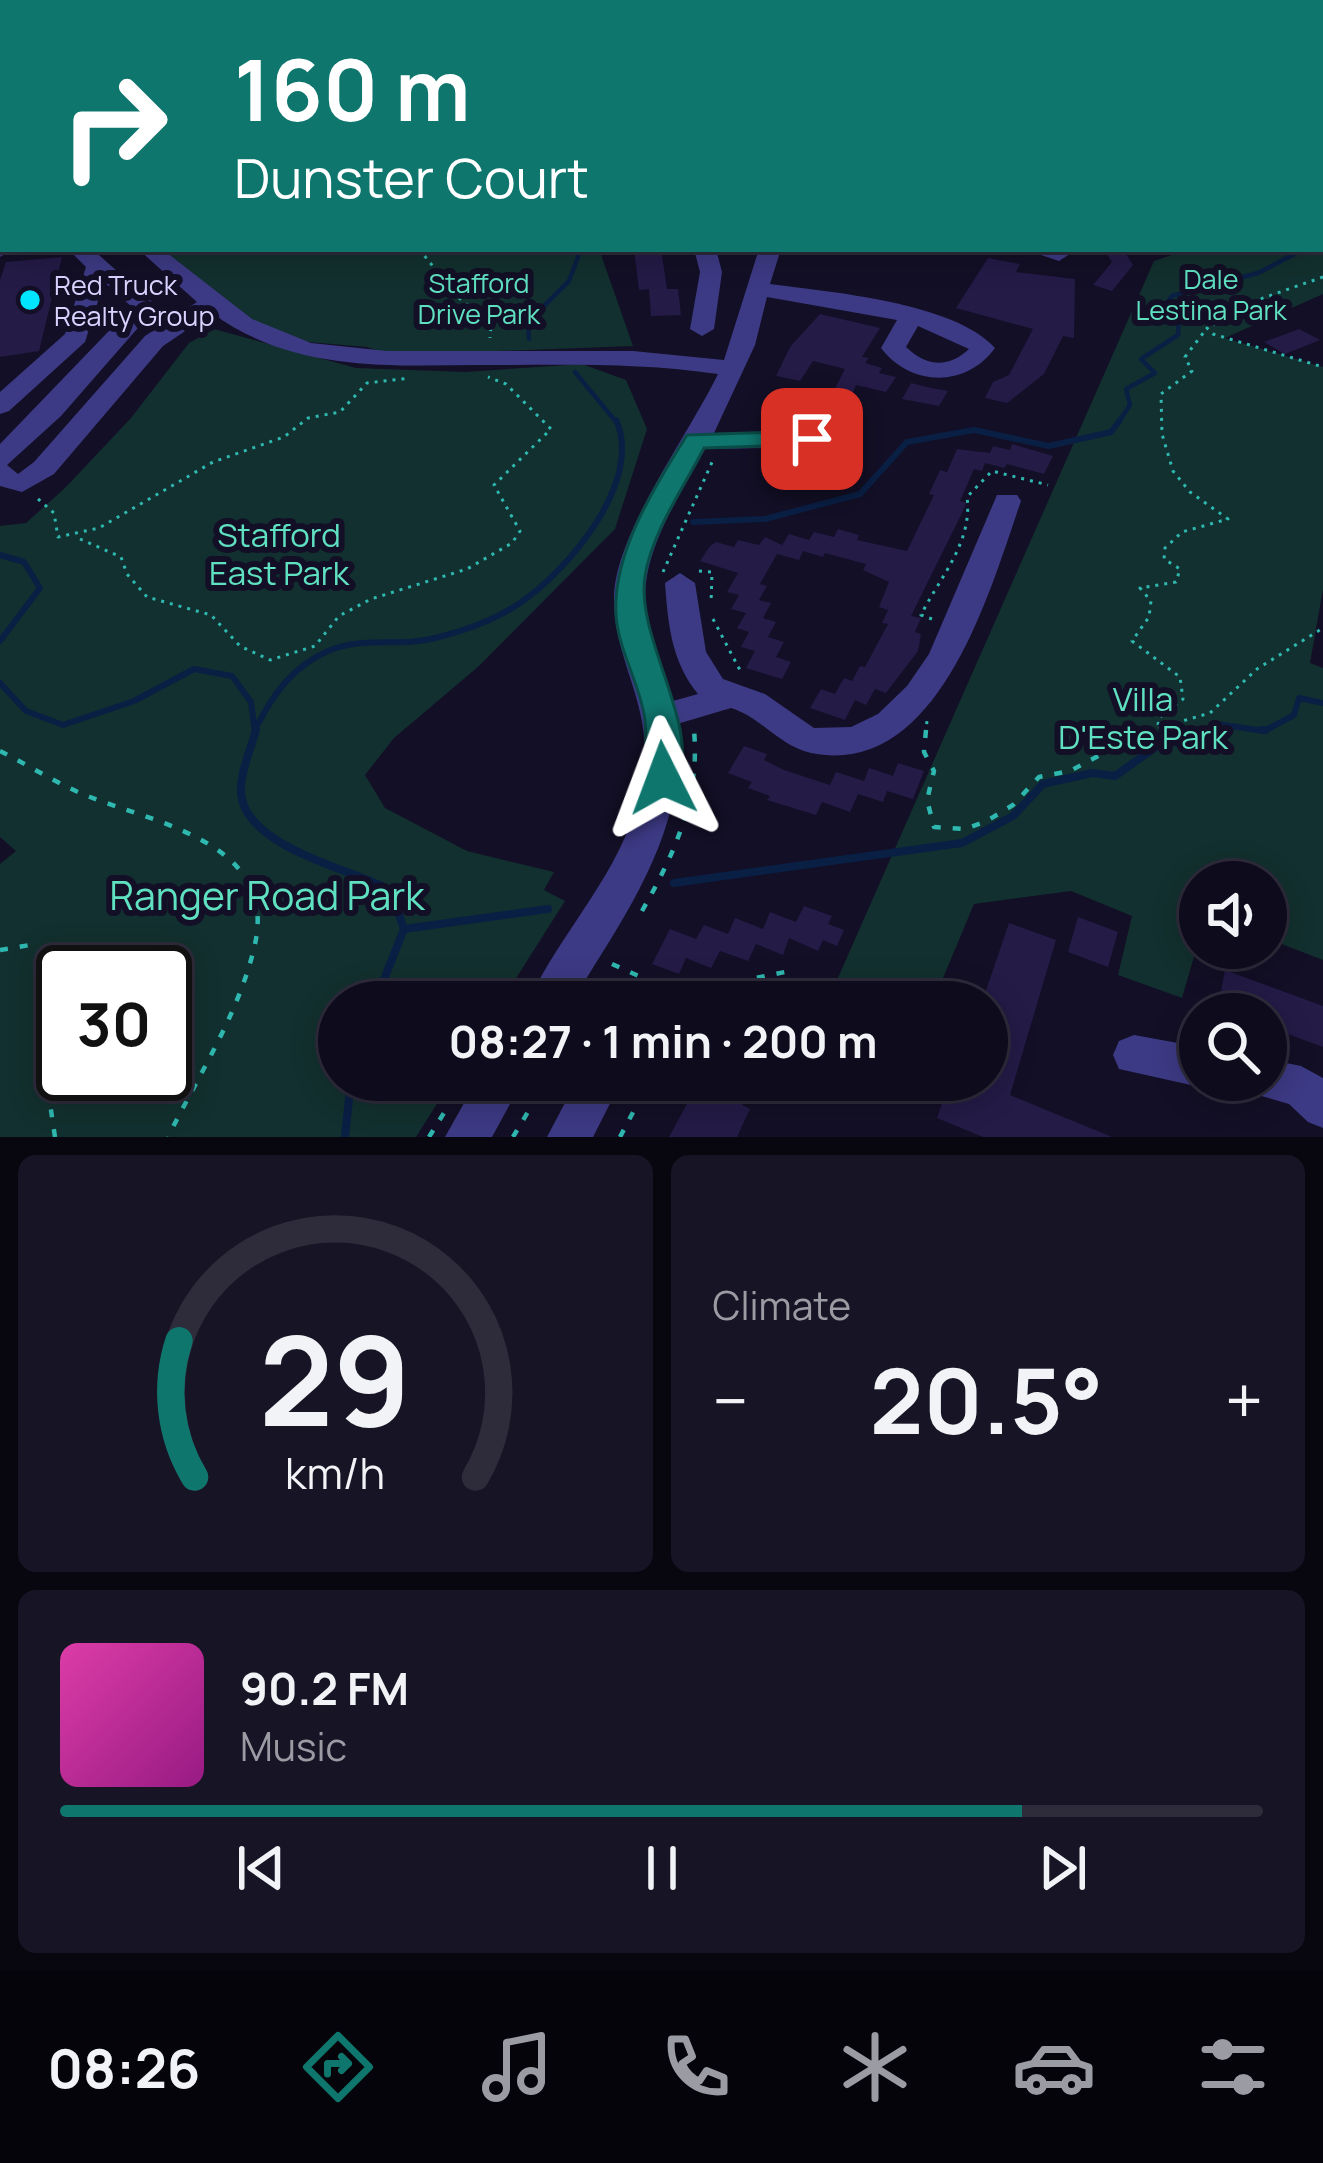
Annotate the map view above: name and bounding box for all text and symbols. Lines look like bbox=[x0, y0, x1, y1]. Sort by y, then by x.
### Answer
text: 160 m bbox=[234, 31, 471, 146]
icon: right bbox=[36, 48, 192, 204]
text: Dunster Court bbox=[234, 140, 589, 214]
park label: Dale Lestina Park bbox=[1135, 260, 1287, 328]
park label: Stafford Drive Park bbox=[418, 264, 541, 332]
place label: Red Truck Realty Group bbox=[54, 266, 214, 334]
marker: Red Truck Realty Group bbox=[17, 287, 43, 313]
pin bbox=[761, 388, 863, 490]
icon: arrive bbox=[779, 406, 845, 472]
park label: Stafford East Park bbox=[209, 512, 351, 595]
park label: Villa D'Este Park bbox=[1058, 676, 1229, 759]
position arrow bbox=[600, 715, 726, 841]
map controls bbox=[1179, 861, 1287, 1101]
button: sound bbox=[1179, 861, 1287, 969]
park label: Ranger Road Park bbox=[109, 868, 426, 922]
speed limit sign: 30 bbox=[36, 945, 192, 1101]
button: search bbox=[1179, 993, 1287, 1101]
text: 08:27 · 1 min · 200 m bbox=[449, 1010, 877, 1072]
text: Climate bbox=[713, 1278, 851, 1332]
text: 29 bbox=[259, 1293, 411, 1463]
text: 20.5° bbox=[870, 1338, 1103, 1461]
text: − bbox=[713, 1355, 748, 1445]
text: + bbox=[1225, 1355, 1263, 1445]
text: km/h bbox=[285, 1442, 385, 1501]
text: 90.2 FM bbox=[240, 1657, 409, 1719]
text: Music bbox=[240, 1719, 347, 1773]
icon: previous bbox=[228, 1835, 294, 1901]
icon: pause bbox=[629, 1835, 695, 1901]
icon: next bbox=[1030, 1835, 1096, 1901]
icon: directions bbox=[296, 2025, 380, 2109]
icon: music bbox=[475, 2025, 559, 2109]
icon: phone bbox=[654, 2025, 738, 2109]
icon: climate bbox=[833, 2025, 917, 2109]
icon: car bbox=[1012, 2025, 1096, 2109]
icon: filters bbox=[1191, 2025, 1275, 2109]
text: 08:26 bbox=[48, 2030, 200, 2104]

